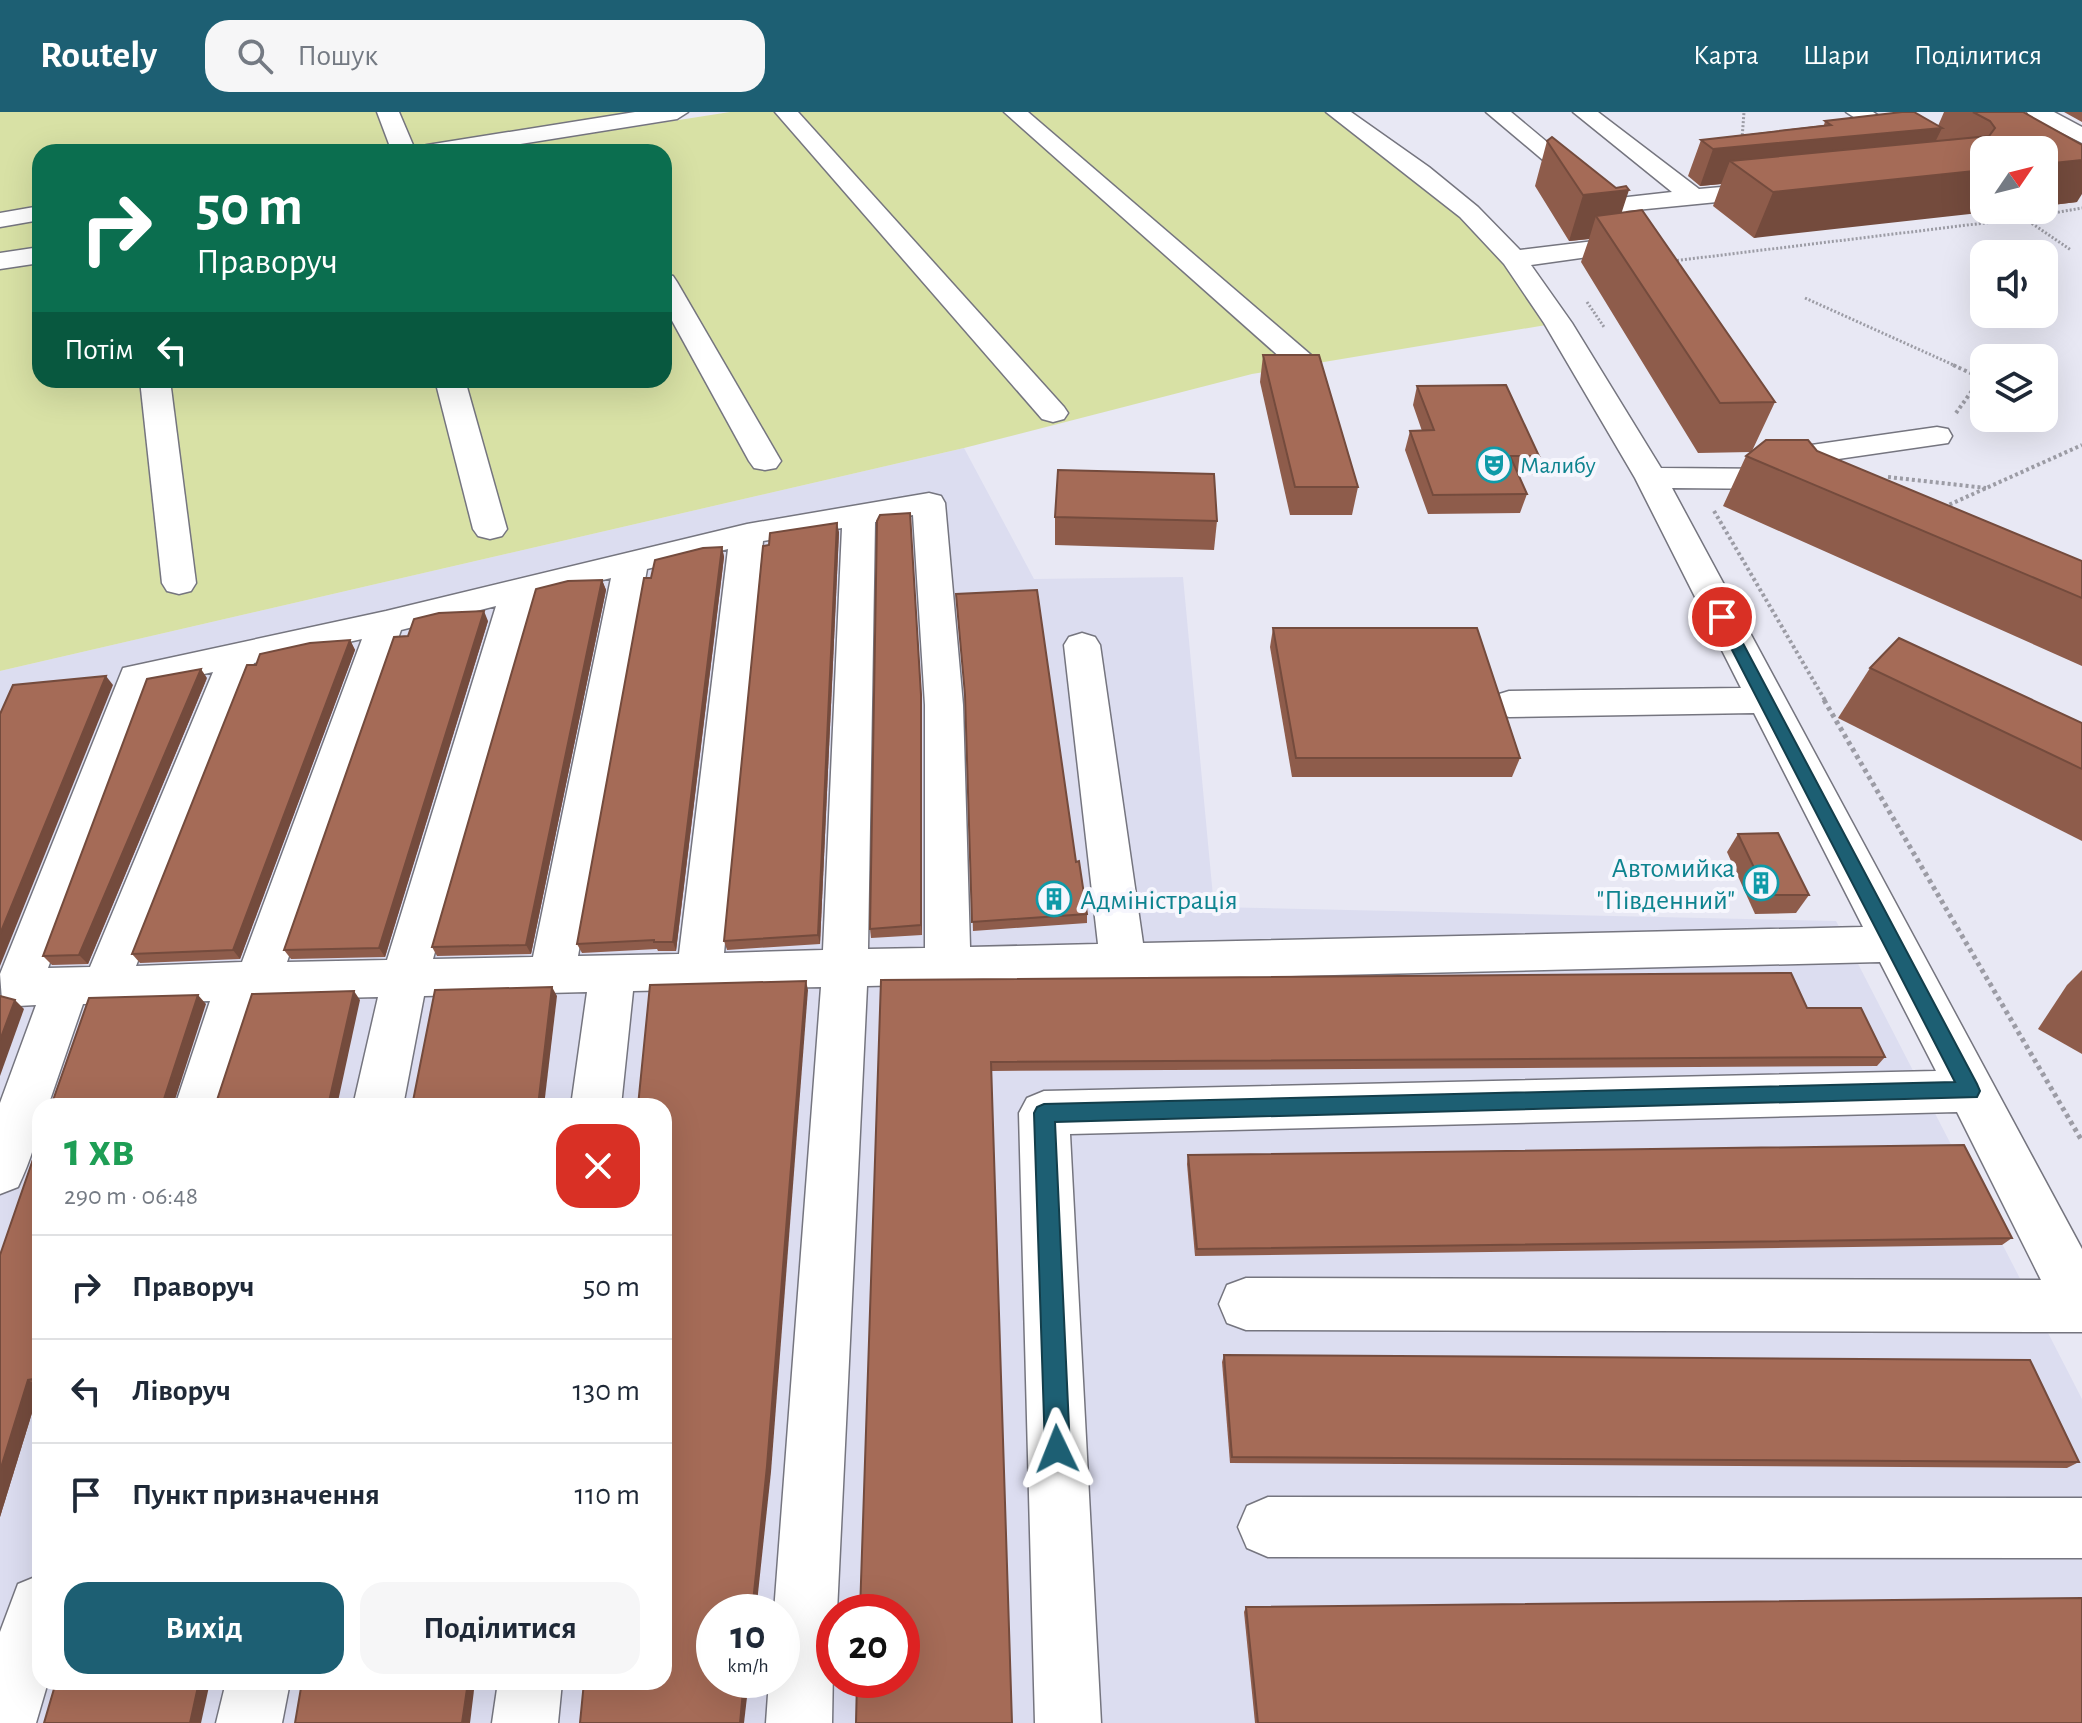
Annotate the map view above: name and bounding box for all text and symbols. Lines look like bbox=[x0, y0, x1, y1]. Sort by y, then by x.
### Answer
search box bbox=[205, 20, 765, 92]
icon: search bbox=[233, 34, 277, 78]
text: Routely bbox=[40, 37, 157, 75]
text: Пошук bbox=[297, 41, 378, 71]
text: Карта bbox=[1693, 42, 1759, 70]
text: Шари bbox=[1803, 42, 1870, 70]
text: Поділитися bbox=[1914, 42, 2042, 70]
north arrow bbox=[1970, 136, 2058, 224]
map controls bbox=[1970, 136, 2058, 432]
icon: right bbox=[64, 176, 168, 280]
text: 50 m bbox=[196, 179, 303, 235]
button: sound bbox=[1970, 240, 2058, 328]
text: Праворуч bbox=[196, 244, 338, 280]
icon: left bbox=[150, 328, 194, 372]
text: Потім bbox=[64, 335, 134, 365]
button: layers bbox=[1970, 344, 2058, 432]
theatre icon: Малибу bbox=[1475, 446, 1513, 484]
place label: Малибу bbox=[1520, 454, 1596, 478]
pin bbox=[1688, 583, 1756, 651]
icon: arrive bbox=[1700, 595, 1744, 639]
place label: Автомийка "Південний" bbox=[1597, 855, 1735, 915]
building icon: Автомийка "Південний" bbox=[1742, 864, 1780, 902]
building icon: Адміністрація bbox=[1035, 880, 1073, 918]
place label: Адміністрація bbox=[1080, 887, 1238, 915]
button: close bbox=[556, 1124, 640, 1208]
text: 1 хв bbox=[64, 1127, 134, 1175]
text: 290 m · 06:48 bbox=[64, 1183, 198, 1209]
icon: right bbox=[64, 1265, 108, 1309]
text: Праворуч bbox=[132, 1272, 254, 1302]
text: 50 m bbox=[583, 1272, 640, 1302]
icon: left bbox=[64, 1369, 108, 1413]
text: Ліворуч bbox=[132, 1376, 231, 1406]
text: 130 m bbox=[573, 1376, 640, 1406]
position arrow bbox=[1015, 1407, 1099, 1491]
icon: arrive bbox=[64, 1473, 108, 1517]
text: Пункт призначення bbox=[132, 1480, 380, 1510]
text: 110 m bbox=[575, 1480, 640, 1510]
button: Вихід bbox=[64, 1582, 344, 1674]
button: Поділитися bbox=[360, 1582, 640, 1674]
speed limit sign: 20 bbox=[816, 1594, 920, 1698]
text: 10 bbox=[730, 1616, 766, 1656]
text: km/h bbox=[727, 1656, 769, 1676]

